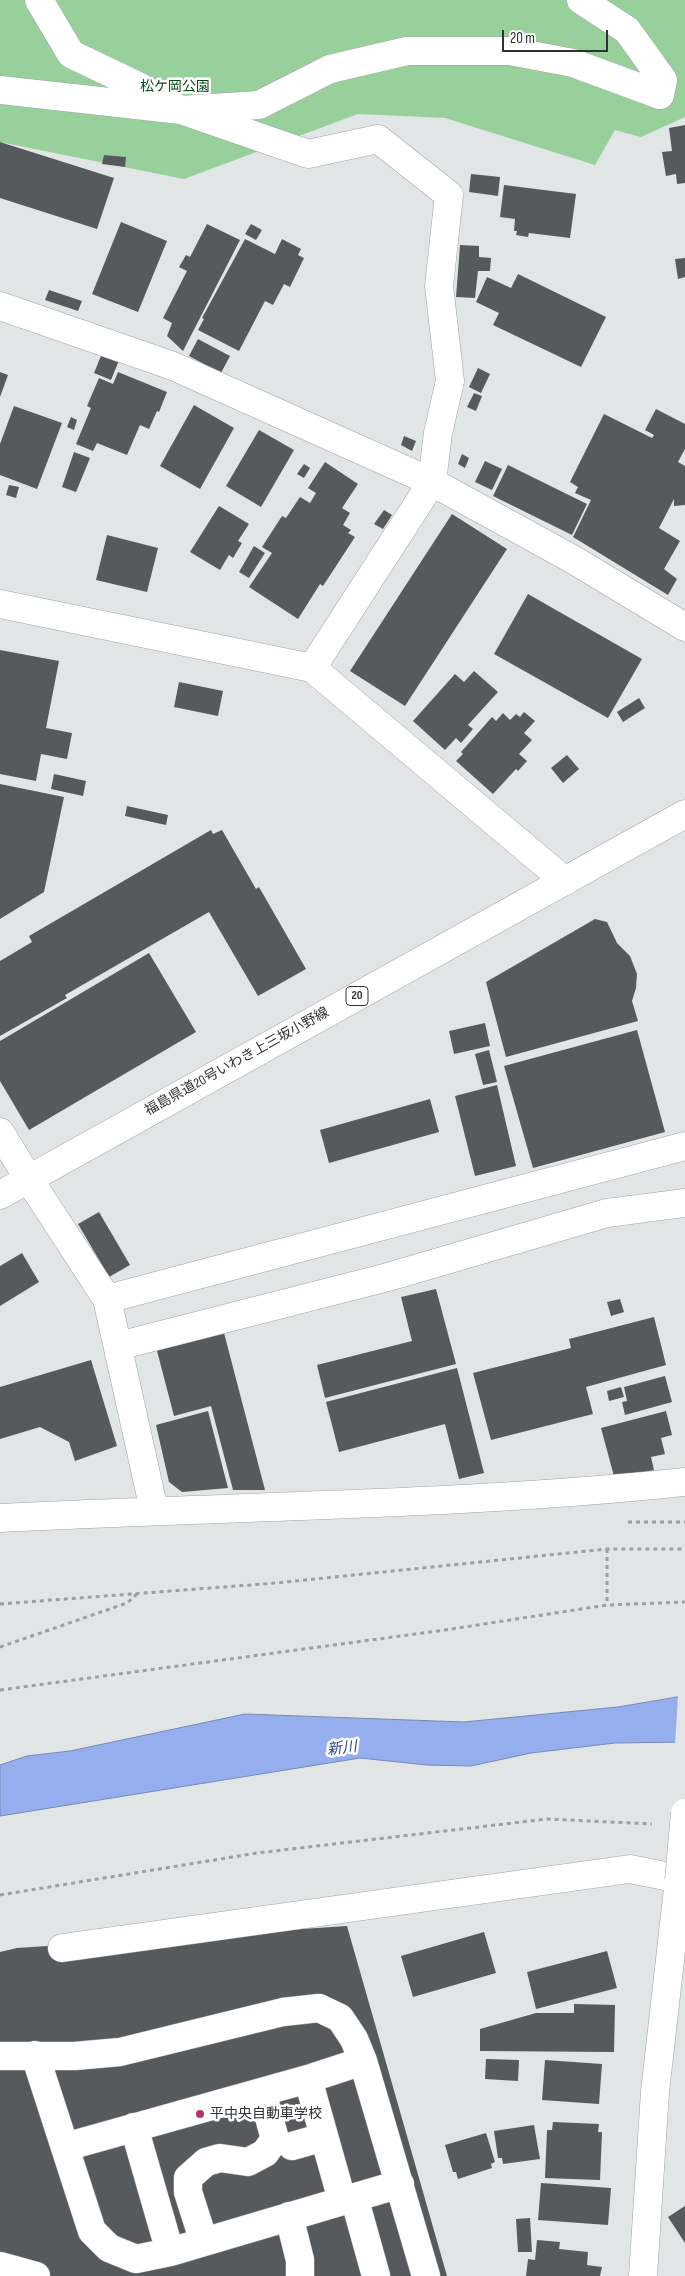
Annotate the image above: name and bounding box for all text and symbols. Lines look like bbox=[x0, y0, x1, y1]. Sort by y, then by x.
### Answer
scale bar bbox=[505, 20, 611, 52]
text: 20 m bbox=[510, 29, 535, 48]
park label: 松ケ岡公園 bbox=[140, 79, 210, 95]
road number: 20 bbox=[346, 986, 368, 1006]
street label: 福島県道20号いわき上三坂小野線 bbox=[142, 1004, 332, 1120]
water label: 新川 bbox=[326, 1738, 358, 1760]
place label: 平中央自動車学校 bbox=[210, 2106, 322, 2122]
marker: 平中央自動車学校 bbox=[194, 2108, 206, 2120]

